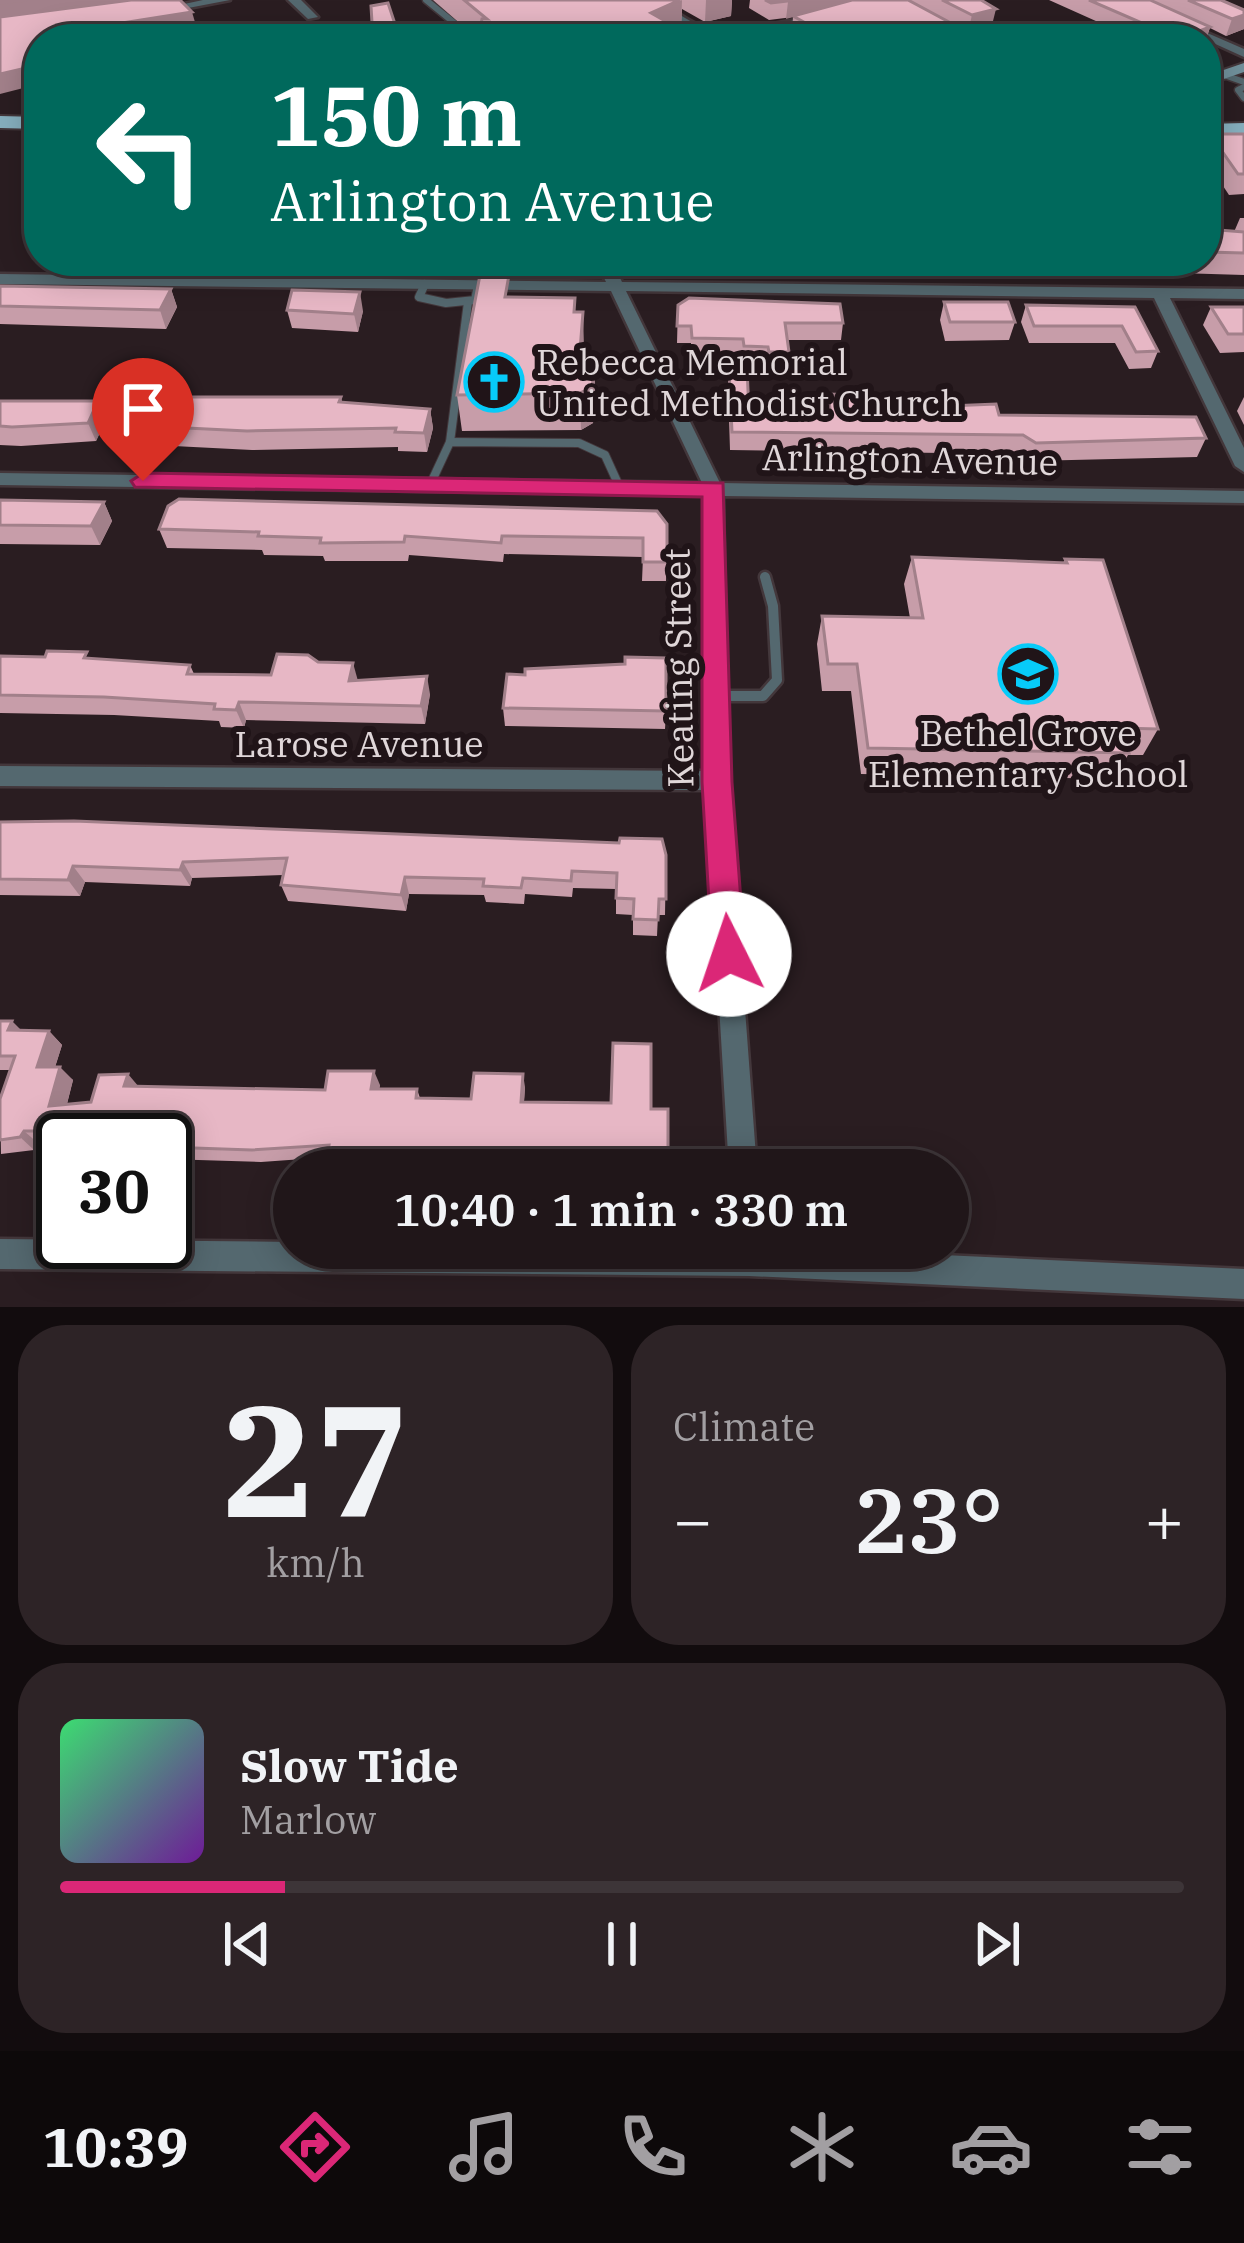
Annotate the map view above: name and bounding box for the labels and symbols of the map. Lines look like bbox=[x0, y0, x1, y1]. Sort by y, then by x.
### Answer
place label: Rebecca Memorial United Methodist Church bbox=[536, 338, 963, 426]
church icon: Rebecca Memorial United Methodist Church bbox=[463, 351, 525, 413]
pin bbox=[92, 358, 194, 481]
street label: Arlington Avenue bbox=[761, 433, 1059, 485]
street label: Keating Street bbox=[652, 548, 704, 788]
school or university icon: Bethel Grove Elementary School bbox=[997, 643, 1059, 705]
place label: Bethel Grove Elementary School bbox=[868, 709, 1188, 797]
street label: Larose Avenue bbox=[234, 720, 484, 767]
position arrow bbox=[666, 891, 792, 1017]
speed limit sign: 30 bbox=[36, 1113, 192, 1269]

